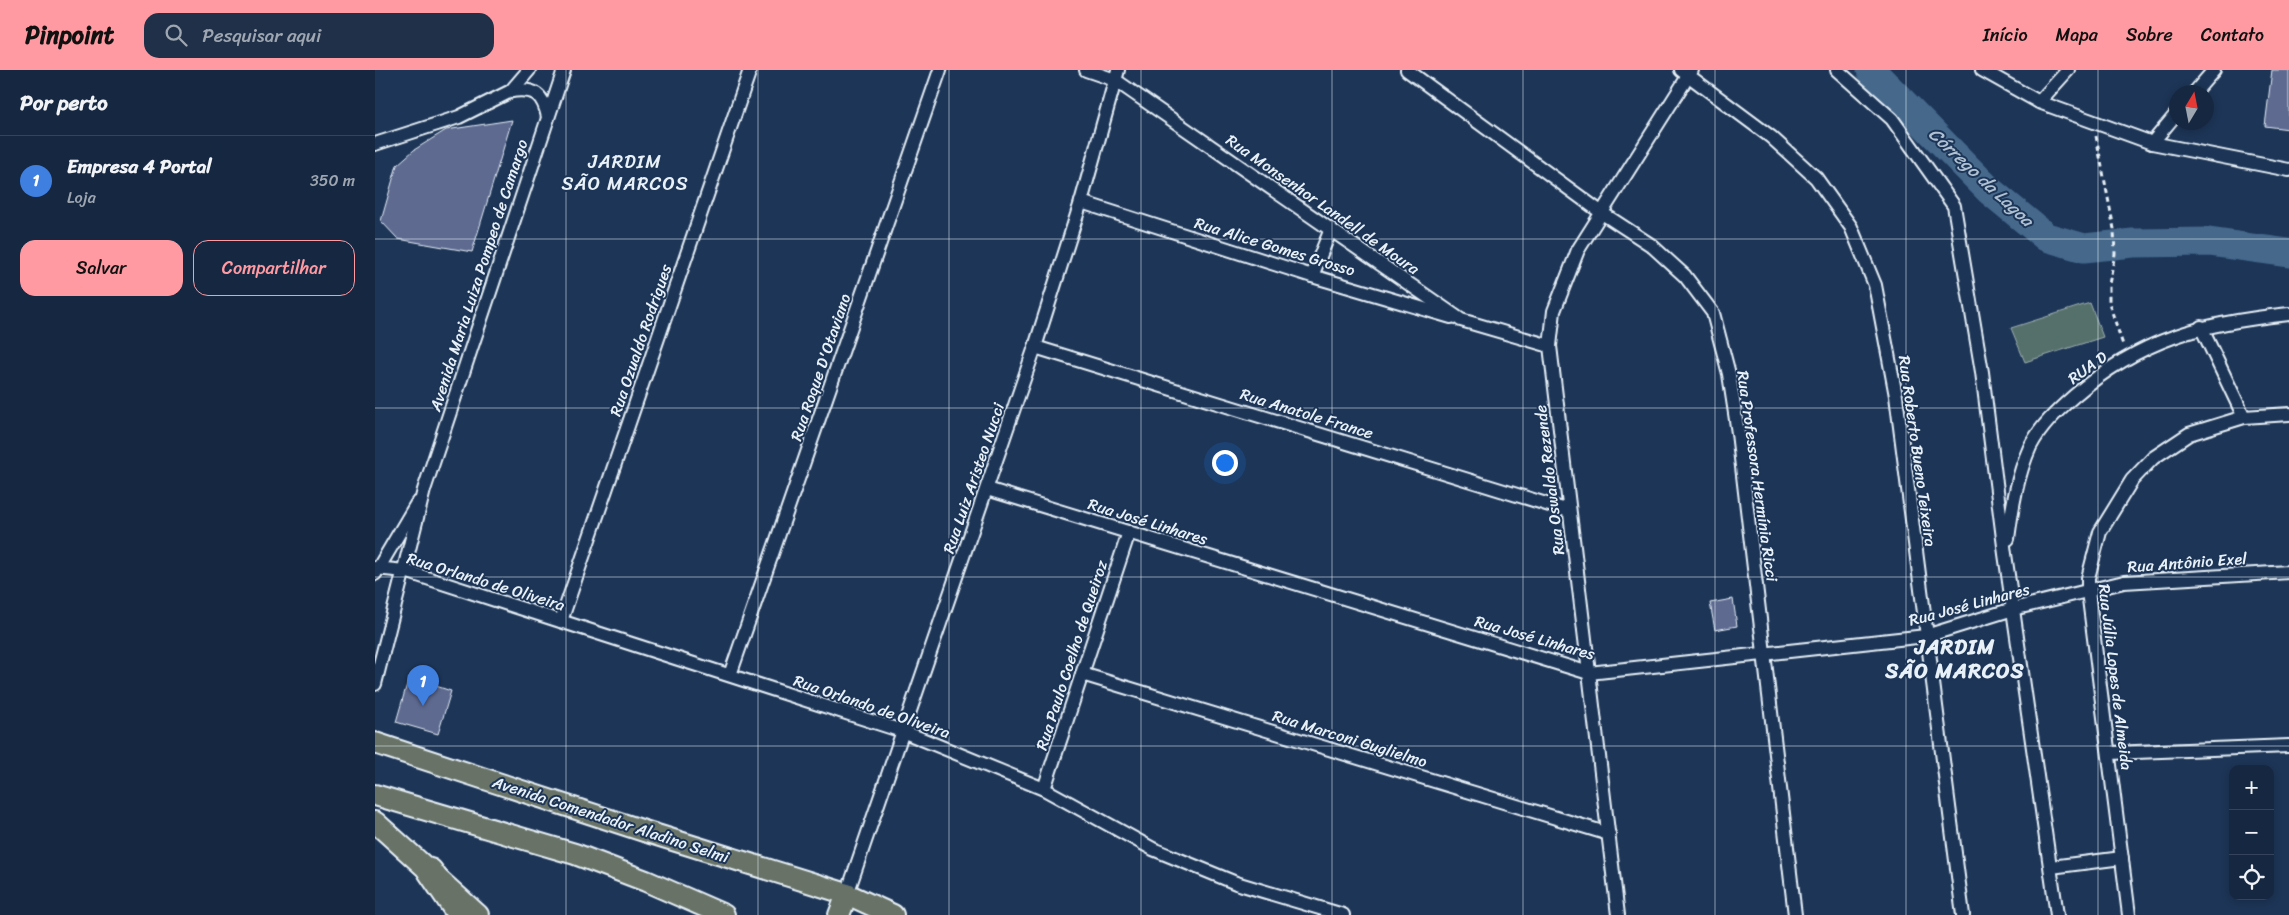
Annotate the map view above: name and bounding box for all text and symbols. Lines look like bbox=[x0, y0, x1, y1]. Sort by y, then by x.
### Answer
search box bbox=[144, 13, 494, 58]
text: Pinpoint bbox=[25, 14, 114, 56]
text: Pesquisar aqui bbox=[202, 19, 321, 52]
text: Início bbox=[1983, 19, 2028, 51]
text: Mapa bbox=[2056, 19, 2098, 51]
text: Sobre bbox=[2126, 19, 2173, 51]
text: Contato bbox=[2201, 19, 2264, 51]
icon: search bbox=[162, 21, 190, 49]
text: Por perto bbox=[20, 84, 108, 122]
north arrow bbox=[2169, 85, 2214, 130]
water label: Córrego da Lagoa bbox=[1921, 119, 2043, 236]
street label: Rua Monsenhor Landell de Moura bbox=[1220, 126, 1427, 283]
street label: Avenida Maria Luiza Pompeo de Camargo bbox=[420, 135, 536, 416]
district label: JARDIM SÃO MARCOS bbox=[561, 145, 689, 200]
text: Empresa 4 Portal bbox=[67, 150, 212, 183]
text: 1 bbox=[33, 166, 39, 195]
text: 350 m bbox=[310, 166, 355, 195]
text: Loja bbox=[67, 183, 96, 212]
street label: Rua Alice Gomes Grosso bbox=[1191, 208, 1359, 285]
button: Salvar bbox=[20, 240, 183, 296]
button: Compartilhar bbox=[193, 240, 355, 296]
street label: Rua Ozualdo Rodrigues bbox=[601, 260, 680, 420]
street label: Rua Roque D'Otaviano bbox=[782, 289, 859, 445]
street label: RUA D bbox=[2061, 343, 2114, 392]
street label: Rua Roberto Bueno Teixeira bbox=[1890, 354, 1945, 549]
street label: Rua Professora Hermínia Ricci bbox=[1728, 369, 1787, 584]
street label: Rua Anatole France bbox=[1237, 379, 1377, 447]
street label: Rua Luiz Aristeo Nucci bbox=[934, 398, 1013, 557]
street label: Rua Oswaldo Rezende bbox=[1526, 403, 1573, 557]
your location bbox=[1212, 450, 1238, 476]
street label: Rua José Linhares bbox=[1084, 489, 1212, 554]
street label: Rua Orlando de Oliveira bbox=[403, 544, 569, 619]
street label: Rua Antônio Exel bbox=[2126, 544, 2248, 581]
street label: Rua Paulo Coelho de Queiroz bbox=[1027, 556, 1116, 754]
street label: Rua José Linhares bbox=[1905, 574, 2033, 635]
street label: Rua Júlia Lopes de Almeida bbox=[2090, 582, 2141, 772]
street label: Rua José Linhares bbox=[1471, 606, 1599, 669]
district label: JARDIM SÃO MARCOS bbox=[1884, 628, 2025, 690]
pin: 1 bbox=[407, 665, 439, 706]
street label: Rua Orlando de Oliveira bbox=[789, 666, 954, 747]
street label: Rua Marconi Guglielmo bbox=[1269, 701, 1431, 776]
map controls bbox=[2229, 765, 2274, 900]
button: + bbox=[2229, 765, 2274, 810]
street label: Avenida Comendador Aladino Selmi bbox=[488, 767, 733, 872]
button: − bbox=[2229, 810, 2274, 855]
button: locate bbox=[2229, 855, 2274, 900]

